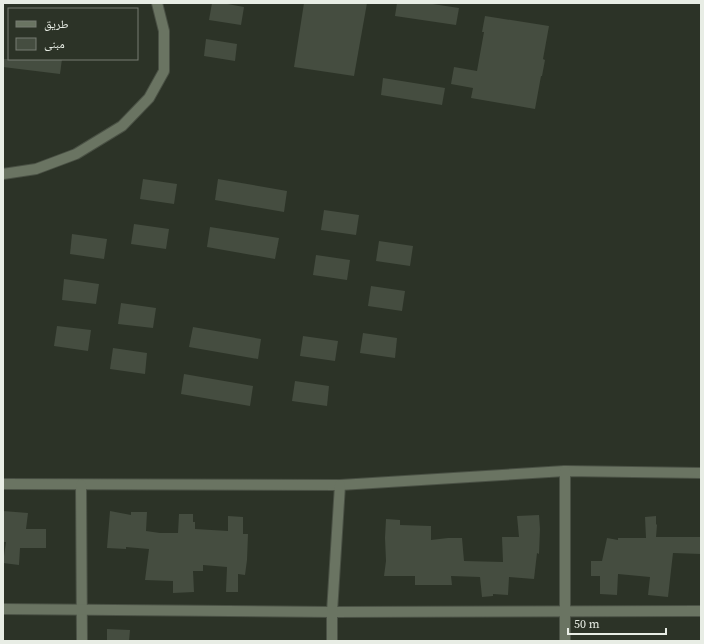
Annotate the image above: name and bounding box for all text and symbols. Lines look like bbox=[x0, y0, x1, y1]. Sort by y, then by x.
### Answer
legend bbox=[8, 8, 138, 60]
text: طريق bbox=[44, 16, 69, 32]
text: مبنى bbox=[44, 36, 65, 52]
scale bar bbox=[568, 610, 666, 636]
text: 50 m bbox=[574, 616, 600, 632]

